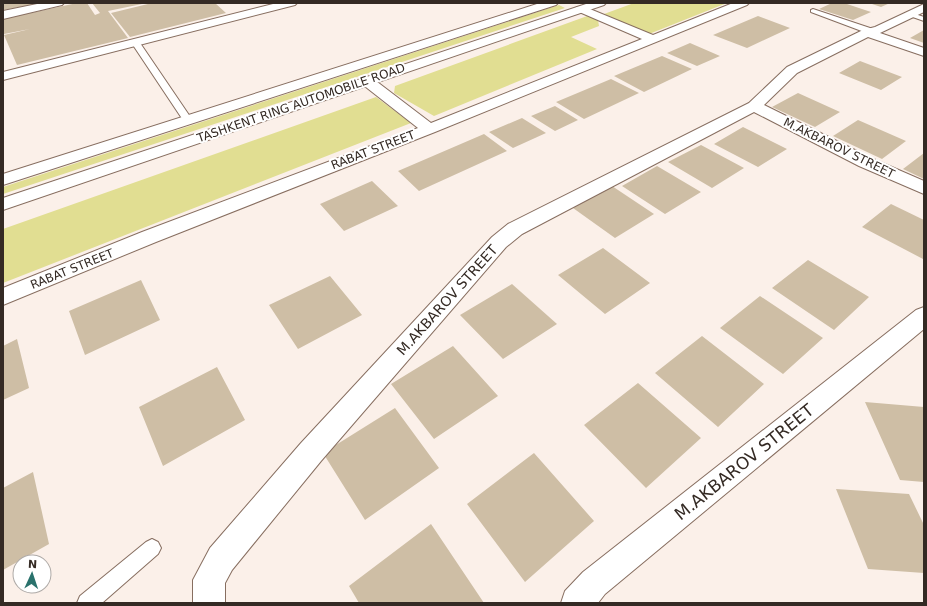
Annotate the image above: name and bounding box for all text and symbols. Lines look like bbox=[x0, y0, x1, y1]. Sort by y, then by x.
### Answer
street label: TASHKENT RING AUTOMOBILE ROAD bbox=[194, 61, 407, 146]
street label: M.AKBAROV STREET bbox=[781, 115, 898, 181]
street label: RABAT STREET bbox=[329, 127, 417, 172]
street label: M.AKBAROV STREET bbox=[393, 241, 501, 358]
street label: RABAT STREET bbox=[28, 246, 116, 292]
street label: M.AKBAROV STREET bbox=[671, 399, 818, 524]
north arrow bbox=[12, 554, 52, 594]
text: N bbox=[28, 558, 37, 571]

